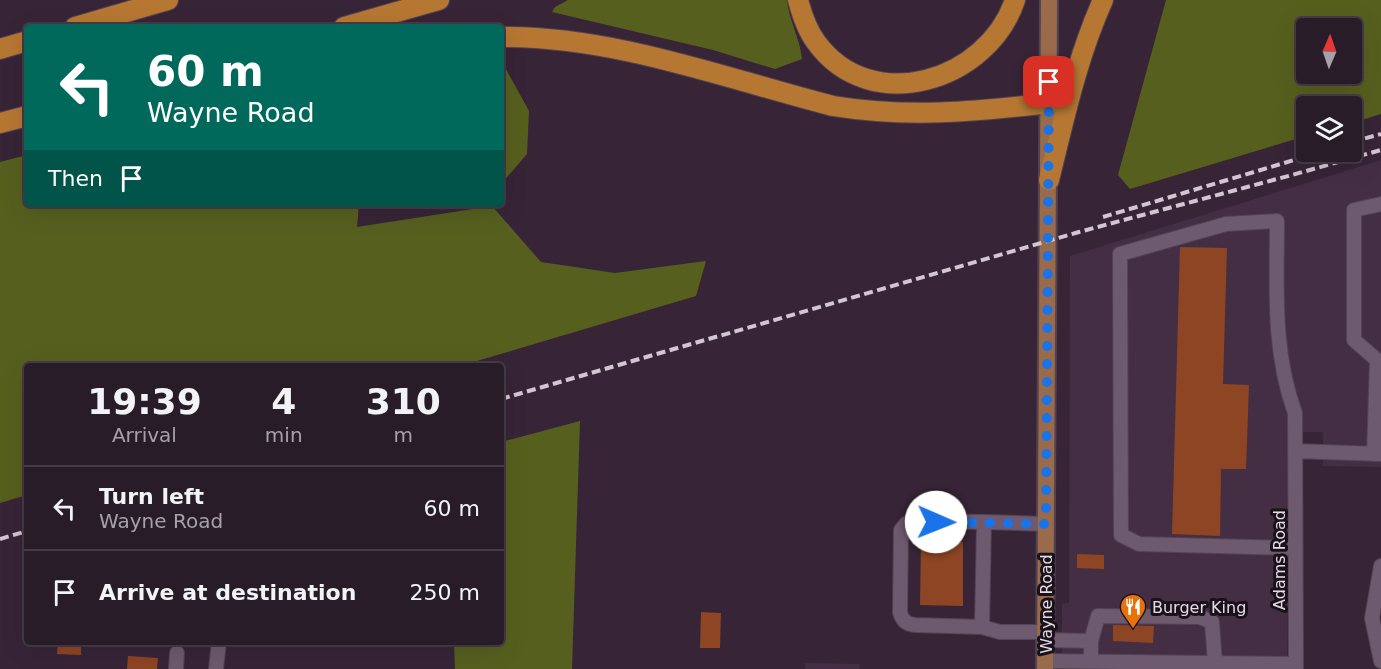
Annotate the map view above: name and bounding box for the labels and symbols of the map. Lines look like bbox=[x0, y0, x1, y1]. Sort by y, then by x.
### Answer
north arrow bbox=[1296, 18, 1362, 84]
pin bbox=[1023, 56, 1074, 107]
position arrow bbox=[904, 490, 968, 554]
street label: Adams Road bbox=[1270, 510, 1289, 610]
street label: Wayne Road bbox=[1037, 554, 1056, 654]
restaurant icon: Burger King bbox=[1118, 592, 1148, 630]
place label: Burger King bbox=[1152, 598, 1246, 617]

